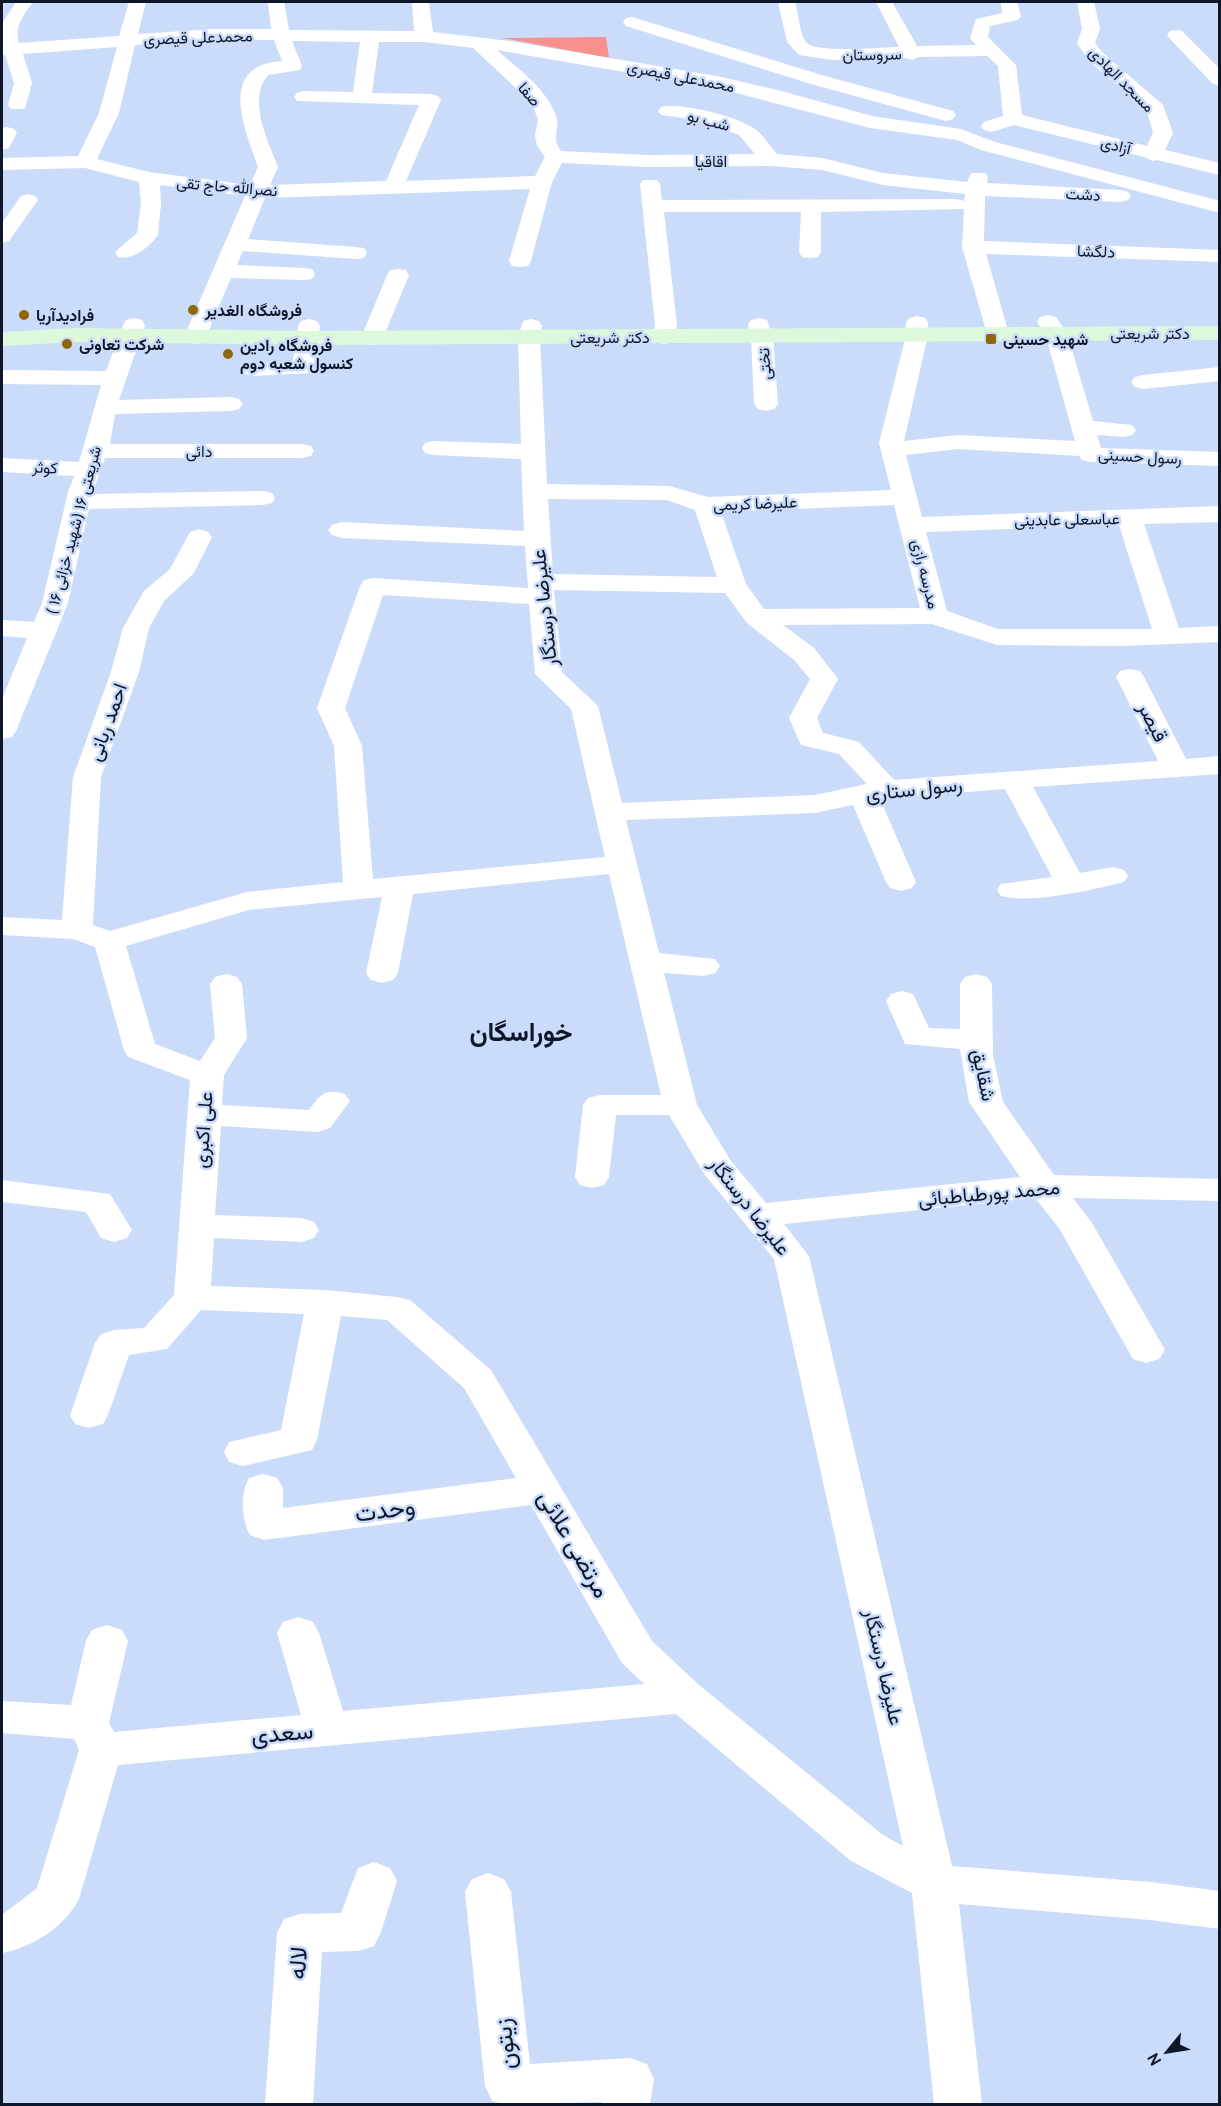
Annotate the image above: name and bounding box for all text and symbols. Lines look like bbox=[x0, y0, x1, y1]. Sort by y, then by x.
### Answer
street label: محمدعلی قیصری bbox=[143, 27, 253, 51]
street label: مسجد الهادی bbox=[1084, 43, 1158, 117]
street label: سروستان bbox=[842, 45, 902, 67]
street label: محمدعلی قیصری bbox=[625, 58, 736, 98]
street label: صفا bbox=[513, 79, 544, 112]
street label: شب بو bbox=[685, 107, 732, 137]
street label: آزادی bbox=[1098, 134, 1134, 161]
street label: اقاقیا bbox=[695, 153, 727, 173]
street label: نصرالله حاج تقی bbox=[175, 173, 278, 202]
street label: دشت bbox=[1065, 185, 1101, 207]
street label: دلگشا bbox=[1077, 242, 1115, 264]
place label: فروشگاه الغدیر bbox=[204, 302, 302, 322]
marker: فروشگاه الغدیر bbox=[186, 303, 200, 317]
place label: فرادیدآریا bbox=[36, 307, 94, 327]
marker: فرادیدآریا bbox=[17, 308, 31, 322]
street label: دکتر شریعتی bbox=[1110, 325, 1190, 345]
street label: دکتر شریعتی bbox=[570, 329, 650, 349]
place label: شهید حسینی bbox=[1003, 331, 1089, 351]
marker: شهید حسینی bbox=[984, 332, 998, 346]
place label: شرکت تعاونی bbox=[79, 336, 164, 356]
marker: شرکت تعاونی bbox=[60, 337, 74, 351]
place label: فروشگاه رادین کنسول شعبه دوم bbox=[240, 337, 353, 375]
marker: فروشگاه رادین کنسول شعبه دوم bbox=[221, 347, 235, 361]
street label: تختی bbox=[755, 347, 777, 380]
street label: دائی bbox=[186, 443, 212, 463]
street label: شریعتی ۱۶ (شهید خزائی ۱۶ ) bbox=[43, 444, 107, 617]
street label: رسول حسینی bbox=[1098, 446, 1182, 470]
street label: کوثر bbox=[31, 458, 58, 480]
street label: علیرضا کریمی bbox=[713, 494, 797, 516]
street label: عباسعلی عابدینی bbox=[1014, 510, 1120, 532]
street label: مدرسه رازی bbox=[906, 538, 942, 611]
street label: علیرضا درستگار bbox=[527, 548, 565, 669]
street label: احمد ربانی bbox=[83, 680, 135, 765]
street label: قیصر bbox=[1130, 698, 1172, 747]
street label: رسول ستاری bbox=[865, 773, 964, 809]
district label: خوراسگان bbox=[469, 1018, 573, 1051]
street label: شقایق bbox=[964, 1047, 1000, 1104]
street label: علی اکبری bbox=[189, 1091, 221, 1169]
street label: علیرضا درستگار bbox=[701, 1152, 795, 1262]
street label: محمد پورطباطبائی bbox=[917, 1176, 1061, 1214]
street label: مرتضی علائی bbox=[529, 1486, 615, 1604]
street label: وحدت bbox=[353, 1493, 417, 1531]
street label: علیرضا درستگار bbox=[856, 1606, 908, 1728]
street label: سعدی bbox=[250, 1717, 315, 1753]
street label: لاله bbox=[284, 1946, 316, 1981]
street label: زیتون bbox=[489, 2017, 525, 2071]
north arrow bbox=[1137, 2022, 1197, 2082]
text: N bbox=[1144, 2049, 1167, 2068]

